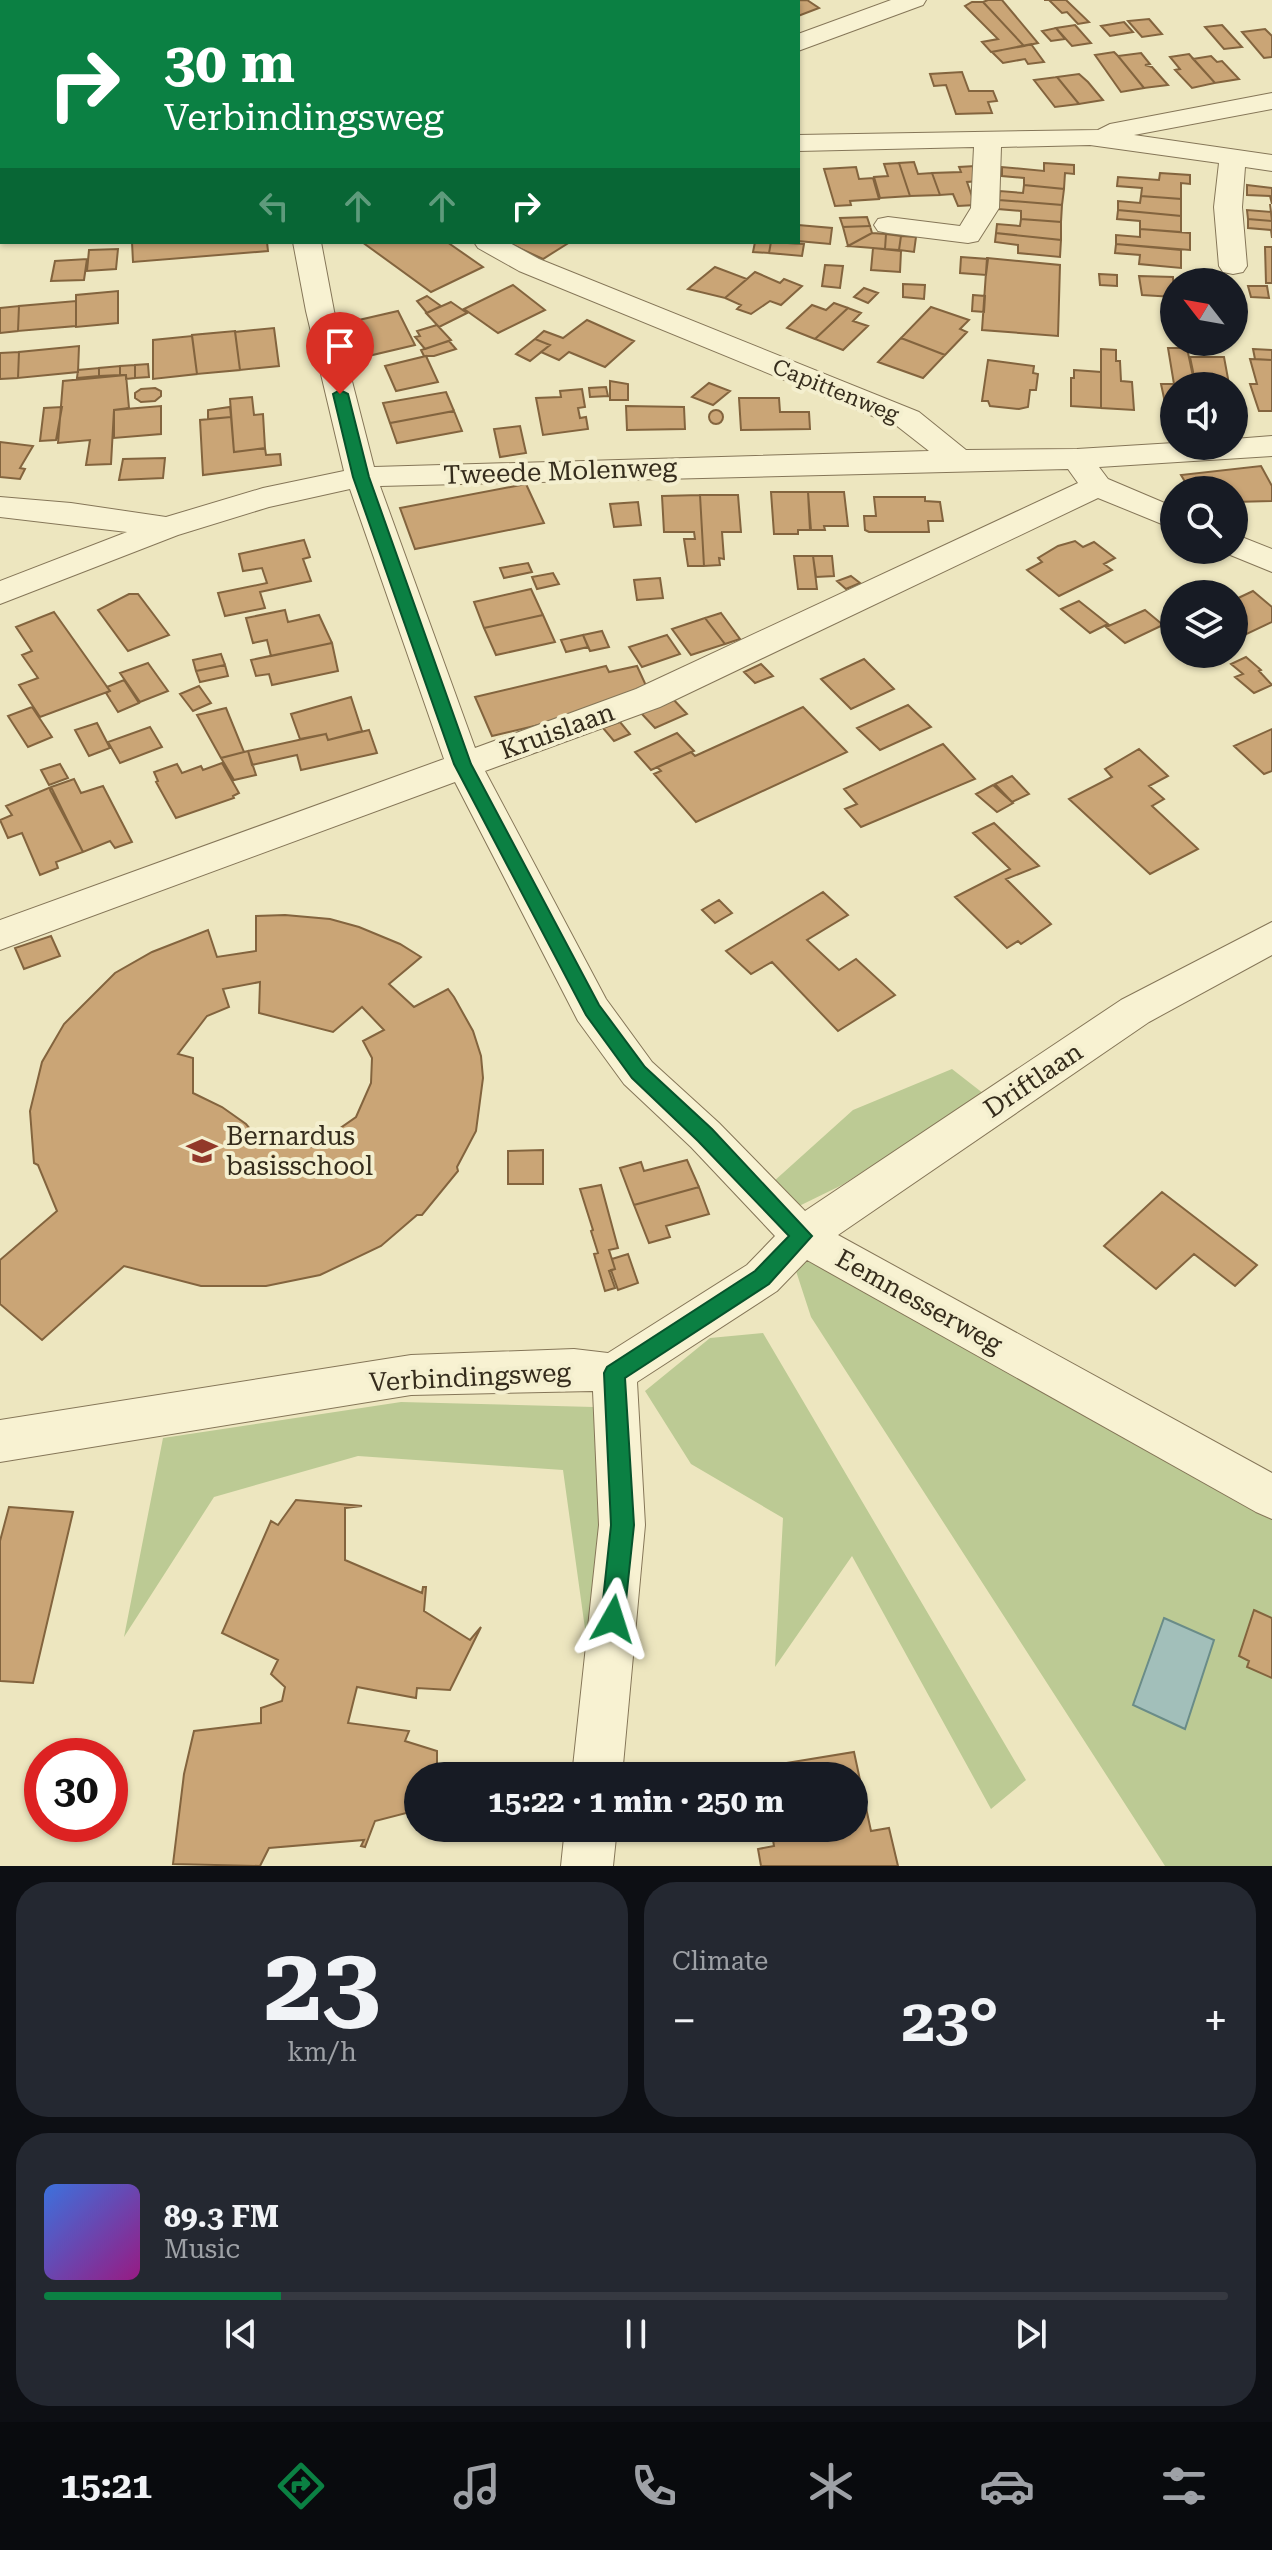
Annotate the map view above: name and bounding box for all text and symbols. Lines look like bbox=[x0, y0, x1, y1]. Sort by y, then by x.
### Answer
text: 30 m bbox=[164, 30, 295, 96]
icon: right bbox=[32, 32, 136, 136]
text: Verbindingsweg bbox=[164, 97, 444, 139]
icon: left bbox=[252, 184, 296, 228]
icon: ahead bbox=[336, 184, 380, 228]
icon: ahead bbox=[420, 184, 464, 228]
icon: right bbox=[504, 184, 548, 228]
north arrow bbox=[1160, 268, 1248, 356]
map controls bbox=[1160, 268, 1248, 668]
pin bbox=[306, 312, 374, 394]
icon: arrive bbox=[318, 324, 362, 368]
street label: Capittenweg bbox=[769, 354, 903, 427]
button: sound bbox=[1160, 372, 1248, 460]
street label: Tweede Molenweg bbox=[443, 452, 678, 490]
button: search bbox=[1160, 476, 1248, 564]
button: layers bbox=[1160, 580, 1248, 668]
street label: Kruislaan bbox=[496, 696, 618, 766]
street label: Driftlaan bbox=[978, 1036, 1088, 1124]
place label: Bernardus basisschool bbox=[226, 1121, 373, 1181]
school or university icon: Bernardus basisschool bbox=[185, 1134, 219, 1168]
street label: Eemnesserweg bbox=[831, 1243, 1008, 1359]
street label: Verbindingsweg bbox=[368, 1357, 572, 1397]
position arrow bbox=[571, 1577, 655, 1661]
speed limit sign: 30 bbox=[24, 1738, 128, 1842]
text: 15:22 · 1 min · 250 m bbox=[488, 1784, 784, 1819]
text: 23 bbox=[264, 1924, 380, 2045]
text: Climate bbox=[672, 1946, 768, 1976]
text: 23° bbox=[901, 1985, 999, 2056]
text: − bbox=[672, 1995, 697, 2047]
text: + bbox=[1203, 1995, 1228, 2047]
text: km/h bbox=[287, 2037, 357, 2067]
text: 89.3 FM bbox=[164, 2199, 279, 2234]
text: Music bbox=[164, 2234, 240, 2264]
icon: previous bbox=[219, 2312, 263, 2356]
icon: pause bbox=[614, 2312, 658, 2356]
icon: next bbox=[1009, 2312, 1053, 2356]
icon: directions bbox=[273, 2458, 329, 2514]
icon: music bbox=[449, 2458, 505, 2514]
icon: phone bbox=[626, 2458, 682, 2514]
icon: climate bbox=[803, 2458, 859, 2514]
icon: car bbox=[979, 2458, 1035, 2514]
icon: filters bbox=[1156, 2458, 1212, 2514]
text: 15:21 bbox=[60, 2465, 152, 2507]

